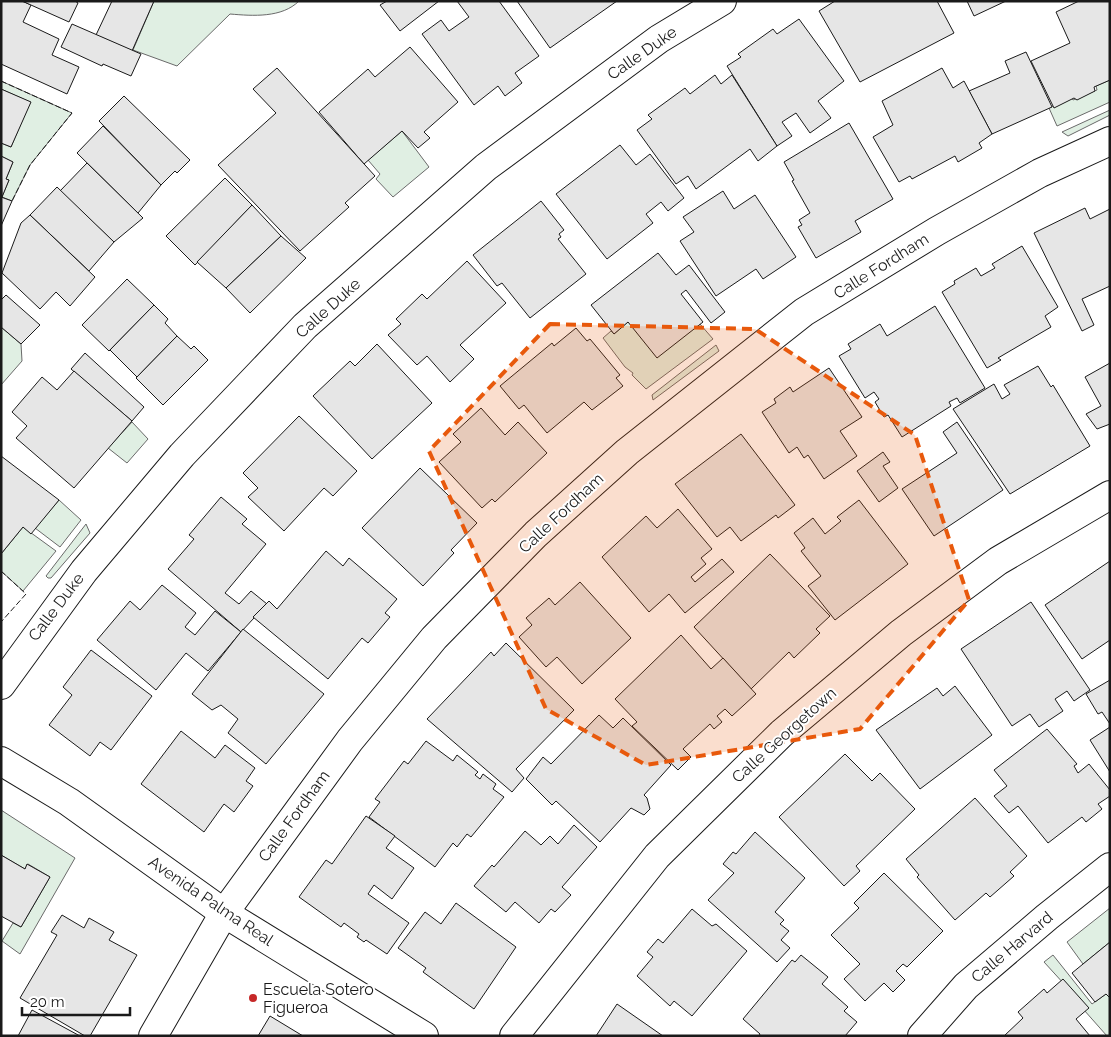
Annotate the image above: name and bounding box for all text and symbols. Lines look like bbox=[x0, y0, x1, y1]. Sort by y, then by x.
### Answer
street label: Calle Duke bbox=[604, 22, 680, 84]
street label: Calle Fordham bbox=[830, 229, 932, 303]
street label: Calle Duke bbox=[292, 274, 364, 342]
street label: Calle Fordham bbox=[515, 469, 607, 557]
street label: Calle Duke bbox=[24, 569, 88, 645]
street label: Calle Georgetown bbox=[728, 683, 840, 787]
street label: Calle Fordham bbox=[254, 767, 334, 865]
street label: Avenida Palma Real bbox=[145, 852, 278, 950]
street label: Calle Harvard bbox=[967, 907, 1057, 987]
place label: Escuela Sotero Figueroa bbox=[263, 980, 374, 1017]
scale bar bbox=[22, 984, 130, 1016]
marker: Escuela Sotero Figueroa bbox=[247, 992, 259, 1004]
text: 20 m bbox=[30, 993, 65, 1011]

